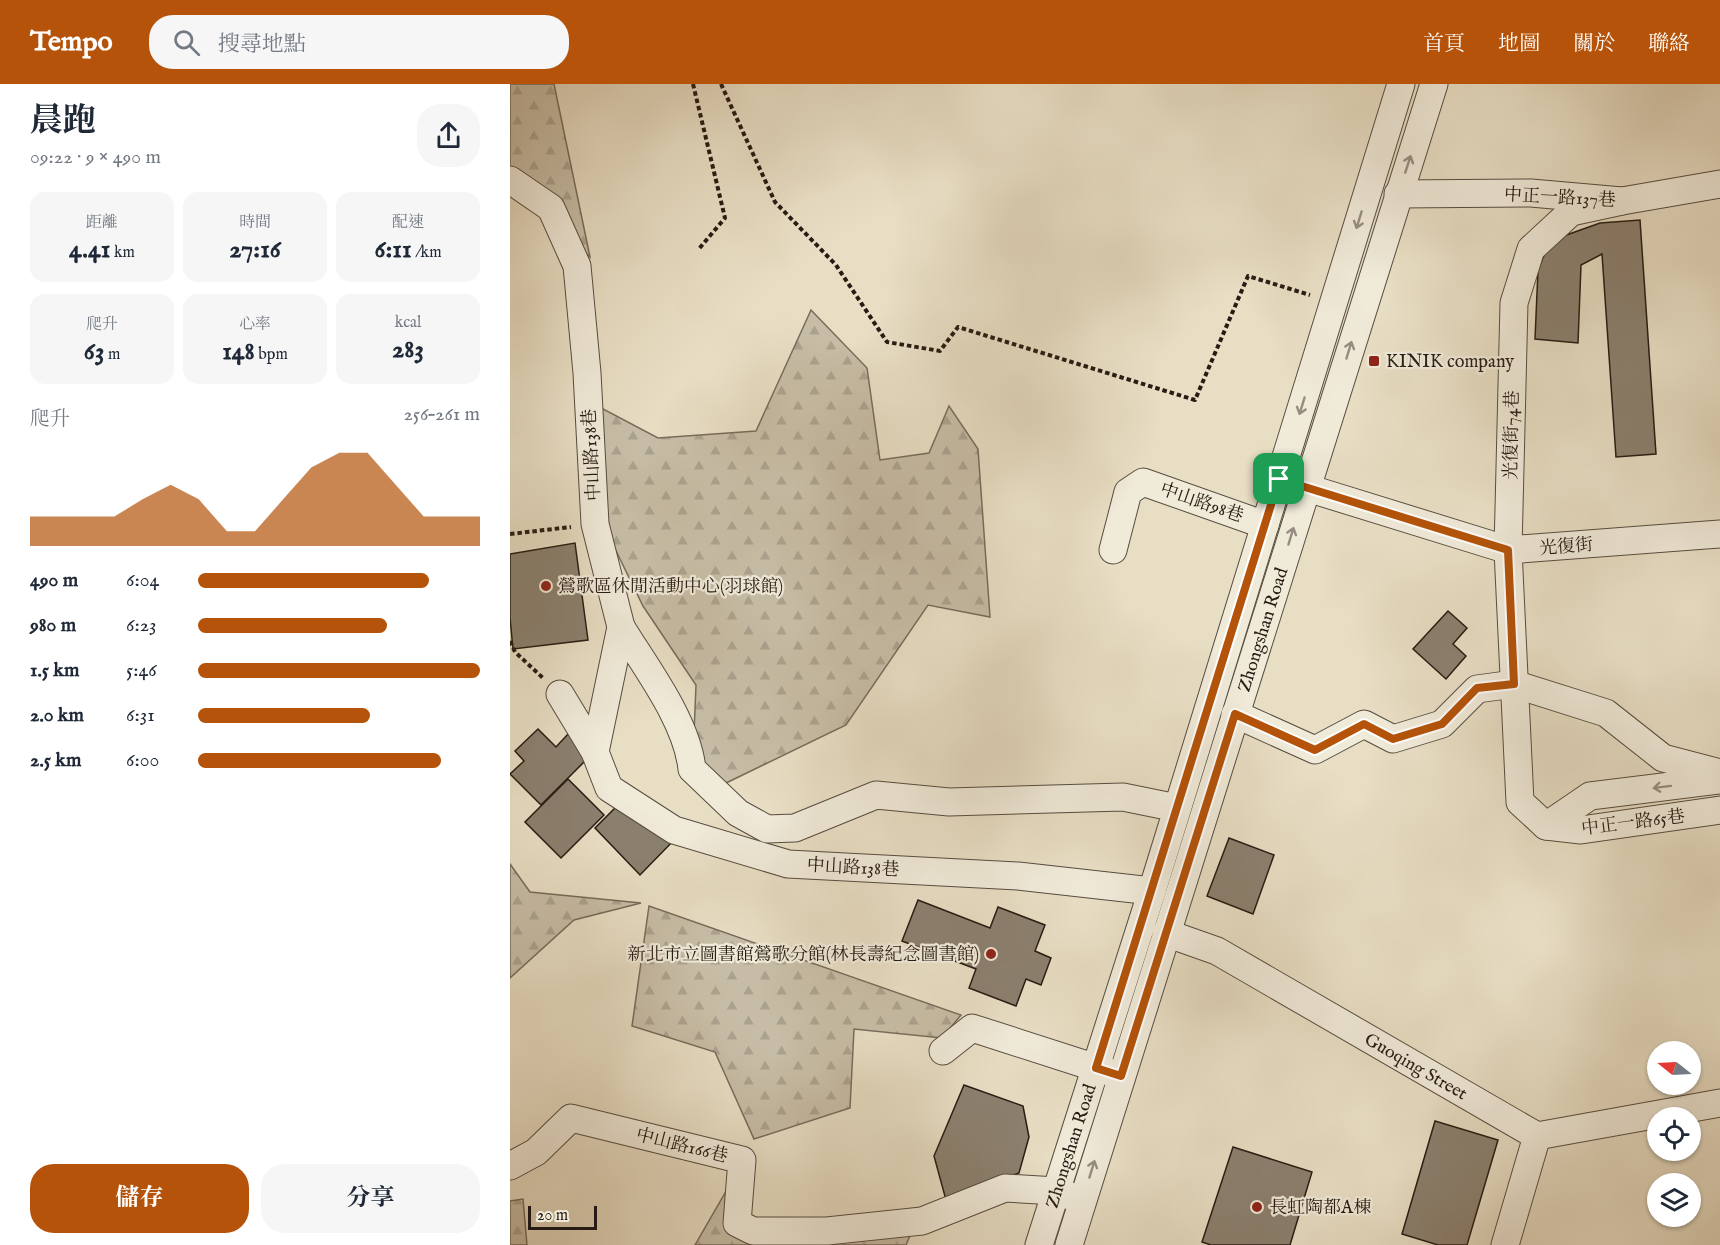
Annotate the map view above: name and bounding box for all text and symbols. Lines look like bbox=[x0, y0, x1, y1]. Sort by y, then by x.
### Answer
search box bbox=[149, 15, 569, 69]
text: Tempo bbox=[30, 25, 113, 60]
icon: search bbox=[170, 26, 203, 59]
text: 搜尋地點 bbox=[218, 31, 306, 59]
text: 首頁 bbox=[1423, 31, 1465, 58]
text: 地圖 bbox=[1498, 31, 1540, 58]
text: 關於 bbox=[1573, 31, 1615, 58]
text: 聯絡 bbox=[1648, 31, 1690, 58]
text: 晨跑 bbox=[30, 101, 96, 143]
button: share bbox=[417, 104, 480, 167]
text: 09:22 · 9 × 490 m bbox=[30, 145, 161, 170]
one-way arrow bbox=[1403, 155, 1414, 174]
street label: 中正一路137巷 bbox=[1503, 184, 1616, 213]
one-way arrow bbox=[1353, 210, 1364, 229]
text: 距離 bbox=[86, 213, 118, 233]
text: 時間 bbox=[239, 213, 271, 233]
text: 配速 bbox=[392, 213, 424, 233]
text: 4.41 bbox=[69, 233, 111, 266]
text: 27:16 bbox=[229, 233, 281, 266]
text: 6:11 bbox=[374, 233, 412, 266]
text: km bbox=[111, 243, 135, 263]
text: /km bbox=[412, 243, 442, 263]
text: kcal bbox=[395, 313, 421, 333]
text: 爬升 bbox=[86, 315, 118, 335]
text: 心率 bbox=[239, 315, 271, 335]
text: 283 bbox=[392, 333, 424, 366]
text: 63 bbox=[84, 335, 104, 368]
text: 148 bbox=[222, 335, 255, 368]
one-way arrow bbox=[1344, 341, 1355, 360]
text: m bbox=[104, 345, 120, 365]
text: bpm bbox=[255, 345, 288, 365]
place label: KINIK company bbox=[1386, 351, 1514, 374]
marker: KINIK company bbox=[1367, 354, 1381, 368]
street label: 光復街74巷 bbox=[1500, 390, 1525, 480]
one-way arrow bbox=[1296, 397, 1307, 416]
text: 256–261 m bbox=[403, 402, 480, 427]
text: 爬升 bbox=[30, 407, 70, 432]
street label: 中山路138巷 bbox=[579, 408, 606, 502]
pin bbox=[1253, 453, 1304, 504]
icon: arrive bbox=[1262, 462, 1295, 495]
street label: 中山路98巷 bbox=[1157, 478, 1246, 528]
one-way arrow bbox=[1286, 527, 1297, 546]
street label: 光復街 bbox=[1538, 534, 1594, 561]
street label: Zhongshan Road bbox=[1234, 565, 1294, 695]
text: 490 m bbox=[30, 568, 78, 593]
text: 6:04 bbox=[126, 568, 159, 593]
place label: 鶯歌區休閒活動中心(羽球館) bbox=[558, 576, 783, 599]
marker: 鶯歌區休閒活動中心(羽球館) bbox=[539, 579, 553, 593]
text: 980 m bbox=[30, 613, 76, 638]
text: 6:23 bbox=[126, 613, 157, 638]
text: 1.5 km bbox=[30, 658, 80, 683]
text: 5:46 bbox=[126, 658, 157, 683]
text: 2.0 km bbox=[30, 703, 84, 728]
text: 6:31 bbox=[126, 703, 155, 728]
text: 2.5 km bbox=[30, 748, 81, 773]
text: 6:00 bbox=[126, 748, 159, 773]
one-way arrow bbox=[1653, 782, 1672, 793]
street label: 中正一路65巷 bbox=[1580, 806, 1686, 841]
street label: 中山路138巷 bbox=[806, 855, 900, 882]
place label: 新北市立圖書館鶯歌分館(林長壽紀念圖書館) bbox=[628, 944, 979, 967]
marker: 新北市立圖書館鶯歌分館(林長壽紀念圖書館) bbox=[984, 947, 998, 961]
street label: Guoqing Street bbox=[1360, 1029, 1471, 1106]
north arrow bbox=[1647, 1041, 1701, 1095]
map controls bbox=[1647, 1041, 1701, 1227]
street label: Zhongshan Road bbox=[1041, 1081, 1103, 1211]
button: locate bbox=[1647, 1107, 1701, 1161]
street label: 中山路166巷 bbox=[633, 1124, 730, 1169]
one-way arrow bbox=[1088, 1160, 1099, 1179]
button: 儲存 bbox=[30, 1164, 249, 1233]
button: 分享 bbox=[261, 1164, 480, 1233]
button: layers bbox=[1647, 1173, 1701, 1227]
place label: 長虹陶都A棟 bbox=[1269, 1197, 1371, 1220]
marker: 長虹陶都A棟 bbox=[1250, 1200, 1264, 1214]
scale bar bbox=[528, 1203, 597, 1230]
text: 20 m bbox=[537, 1206, 568, 1226]

